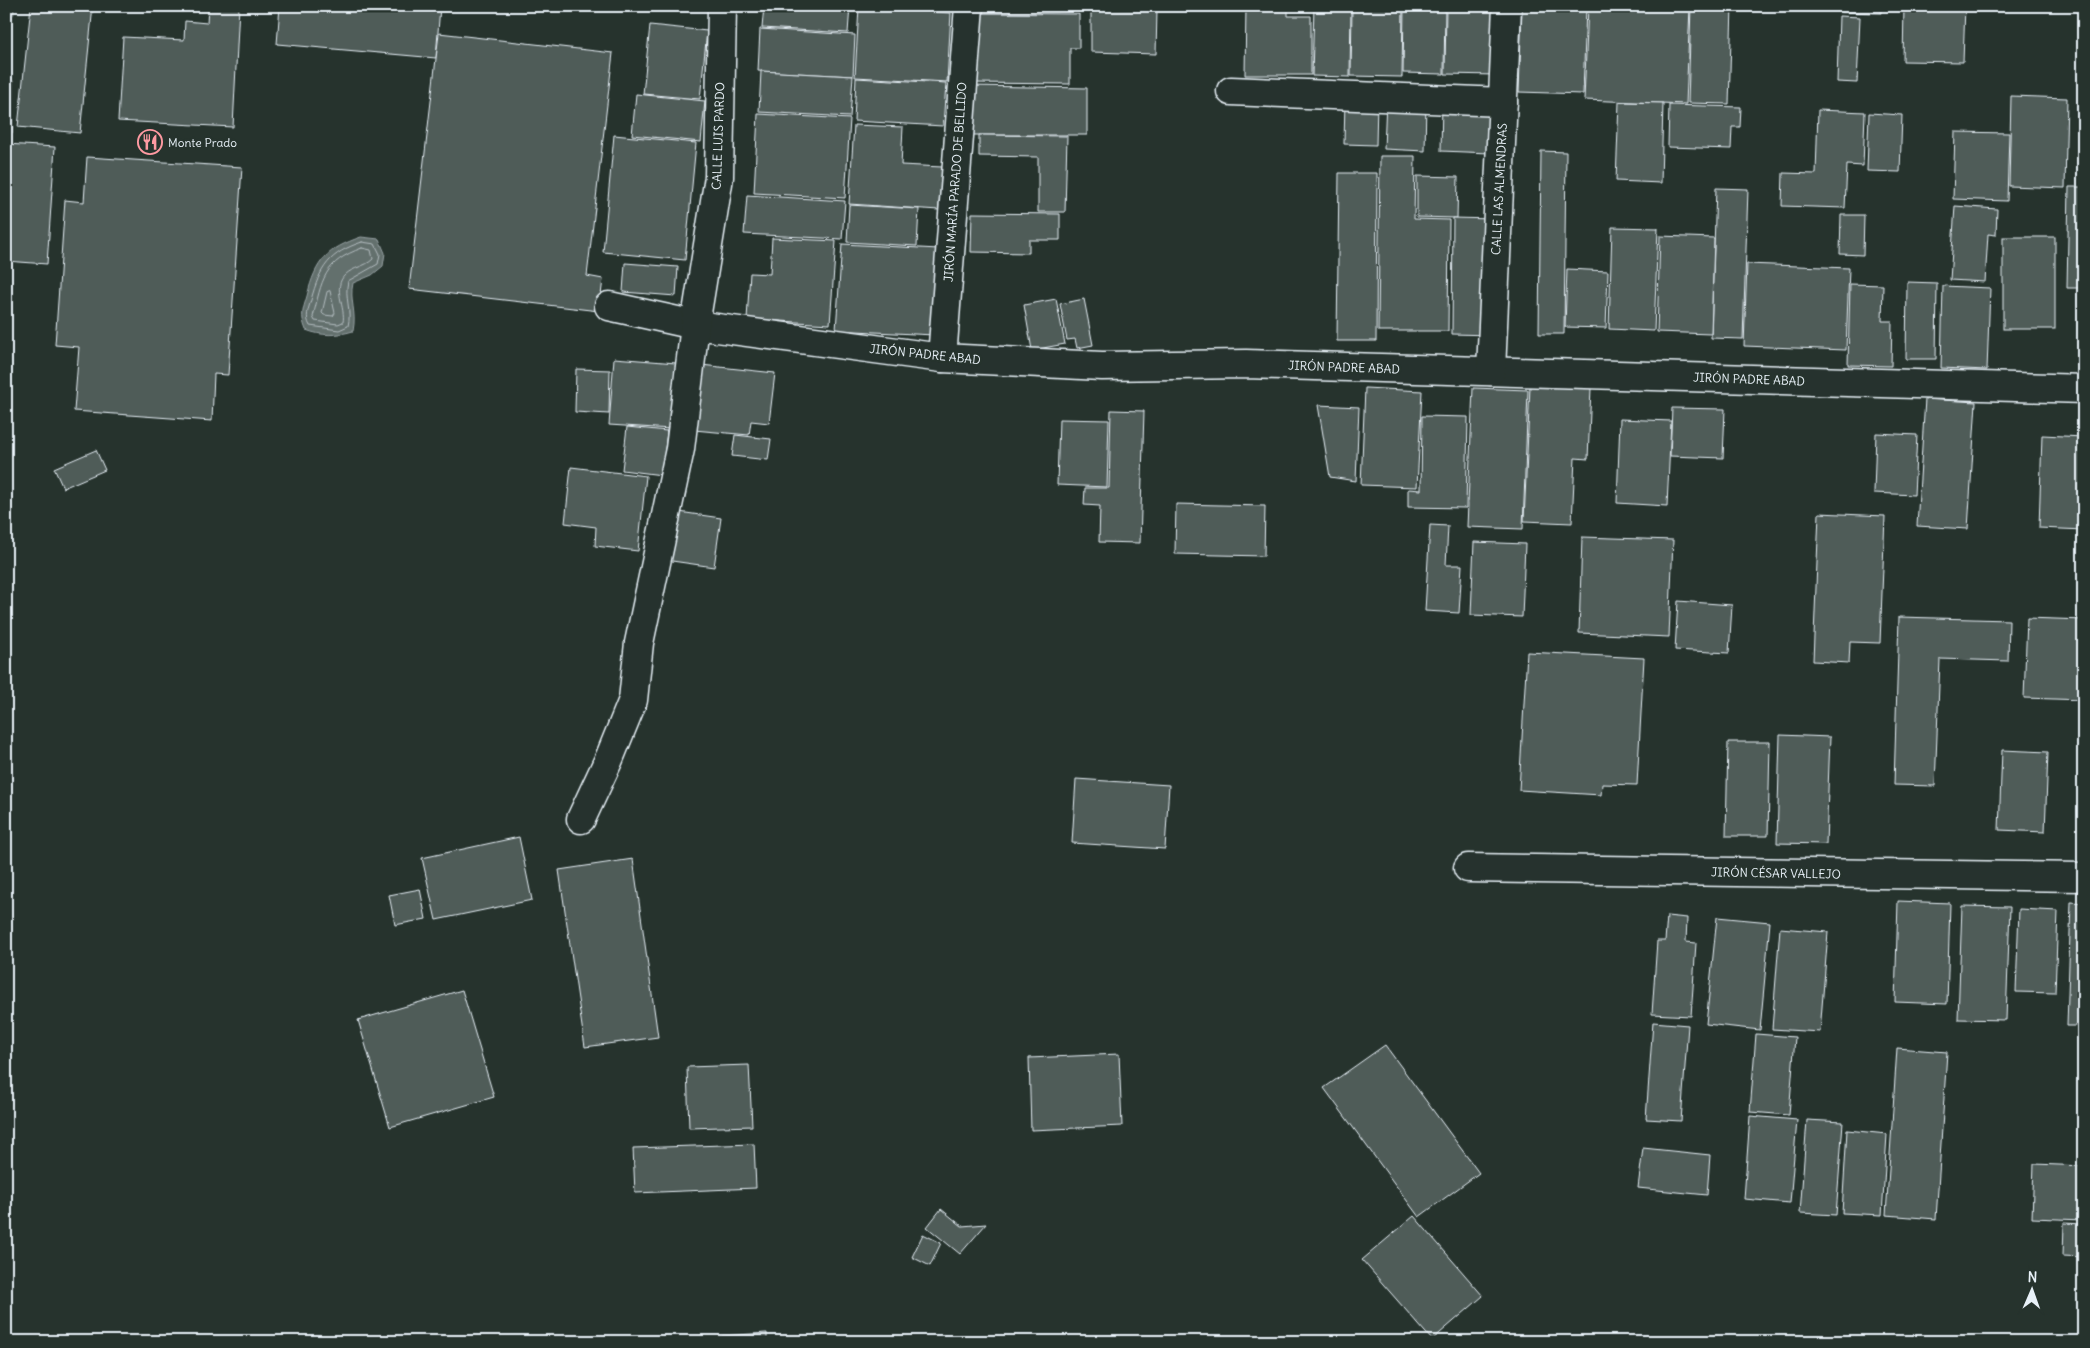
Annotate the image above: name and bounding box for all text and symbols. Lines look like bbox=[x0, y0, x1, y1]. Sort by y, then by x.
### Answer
street label: CALLE LUIS PARDO bbox=[709, 82, 727, 190]
street label: JIRÓN MARÍA PARADO DE BELLIDO bbox=[941, 82, 969, 282]
street label: CALLE LAS ALMENDRAS bbox=[1488, 122, 1510, 255]
restaurant icon: Monte Prado bbox=[137, 129, 163, 155]
place label: Monte Prado bbox=[168, 135, 237, 150]
street label: JIRÓN PADRE ABAD bbox=[869, 341, 981, 367]
street label: JIRÓN PADRE ABAD bbox=[1288, 358, 1400, 376]
street label: JIRÓN PADRE ABAD bbox=[1693, 370, 1805, 388]
street label: JIRÓN CÉSAR VALLEJO bbox=[1711, 864, 1841, 882]
north arrow bbox=[2008, 1266, 2058, 1316]
text: N bbox=[2027, 1268, 2038, 1286]

